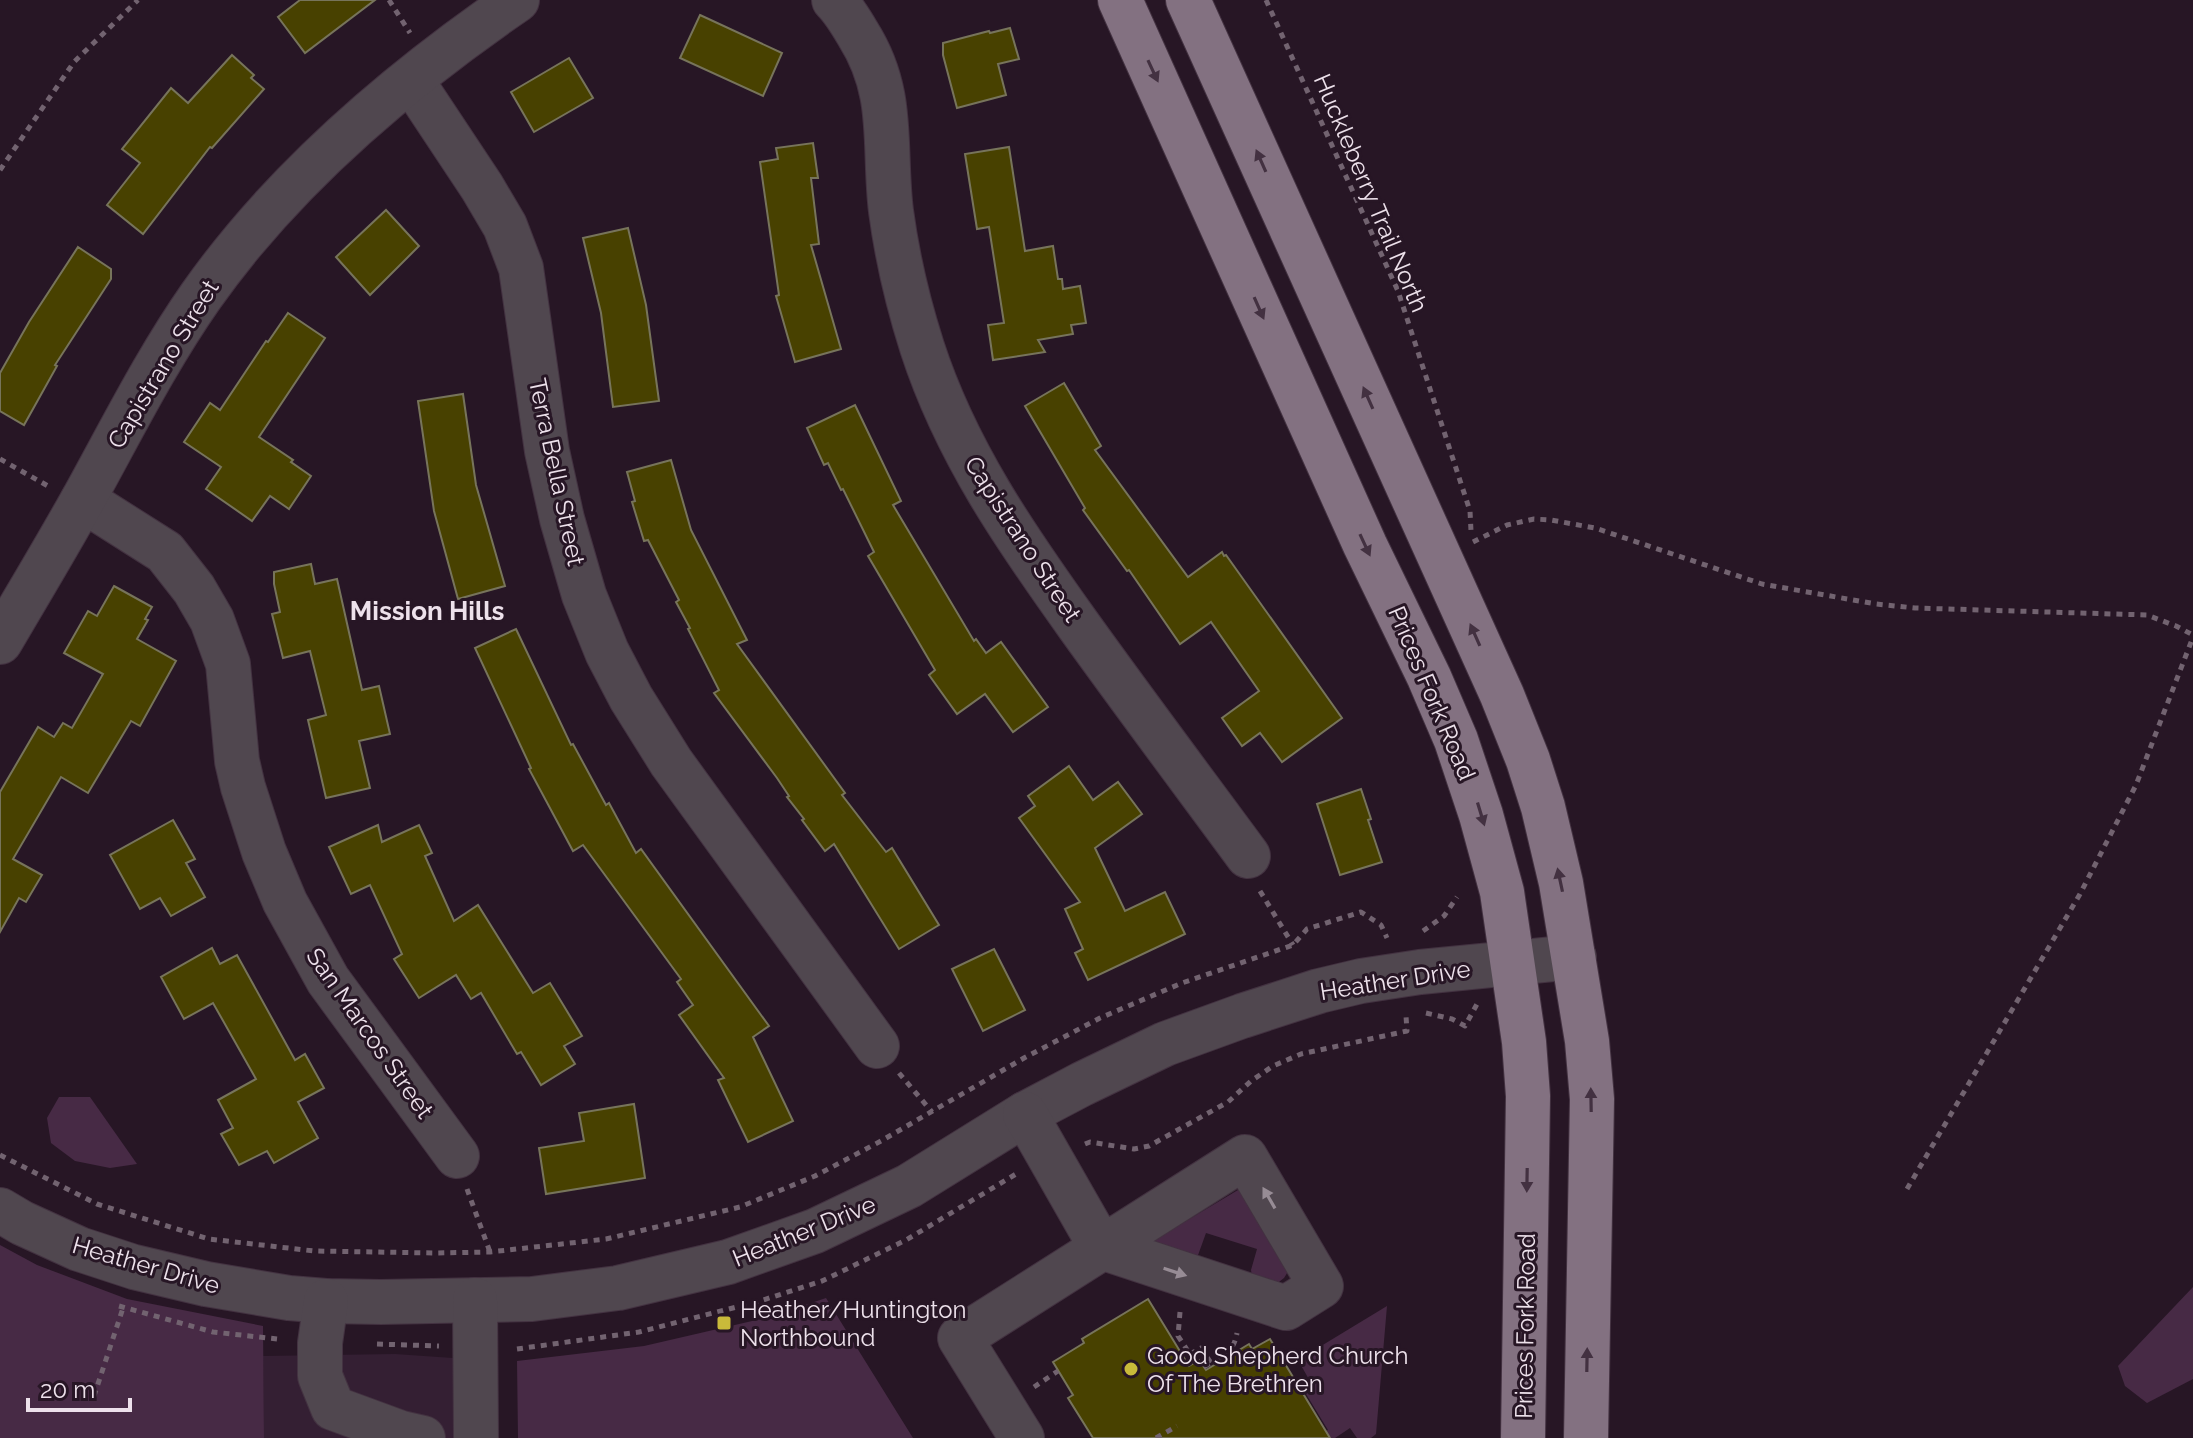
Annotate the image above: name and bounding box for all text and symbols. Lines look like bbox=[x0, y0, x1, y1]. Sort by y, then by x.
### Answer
one-way arrow bbox=[1146, 59, 1160, 83]
street label: Huckleberry Trail North bbox=[1308, 69, 1434, 317]
one-way arrow bbox=[1254, 150, 1268, 173]
street label: Capistrano Street bbox=[101, 274, 225, 454]
one-way arrow bbox=[1253, 296, 1266, 320]
street label: Terra Bella Street bbox=[523, 376, 591, 568]
one-way arrow bbox=[1361, 387, 1375, 410]
street label: Capistrano Street bbox=[959, 451, 1087, 627]
one-way arrow bbox=[1358, 534, 1372, 557]
district label: Mission Hills bbox=[350, 596, 504, 626]
street label: Prices Fork Road bbox=[1382, 602, 1482, 784]
one-way arrow bbox=[1468, 624, 1482, 647]
one-way arrow bbox=[1475, 802, 1487, 826]
one-way arrow bbox=[1553, 867, 1566, 892]
street label: San Marcos Street bbox=[300, 942, 440, 1124]
street label: Heather Drive bbox=[1318, 954, 1472, 1006]
one-way arrow bbox=[1585, 1087, 1597, 1112]
one-way arrow bbox=[1521, 1168, 1533, 1193]
one-way arrow bbox=[1262, 1187, 1276, 1209]
street label: Heather Drive bbox=[728, 1189, 880, 1273]
street label: Heather Drive bbox=[69, 1230, 223, 1300]
street label: Prices Fork Road bbox=[1509, 1233, 1541, 1419]
one-way arrow bbox=[1163, 1266, 1187, 1278]
place label: Heather/Huntington Northbound bbox=[740, 1295, 966, 1352]
marker: Heather/Huntington Northbound bbox=[715, 1314, 733, 1332]
place label: Good Shepherd Church Of The Brethren bbox=[1147, 1341, 1408, 1398]
one-way arrow bbox=[1581, 1347, 1593, 1372]
marker: Good Shepherd Church Of The Brethren bbox=[1122, 1360, 1140, 1378]
scale bar bbox=[28, 1362, 130, 1412]
text: 20 m bbox=[40, 1375, 95, 1404]

